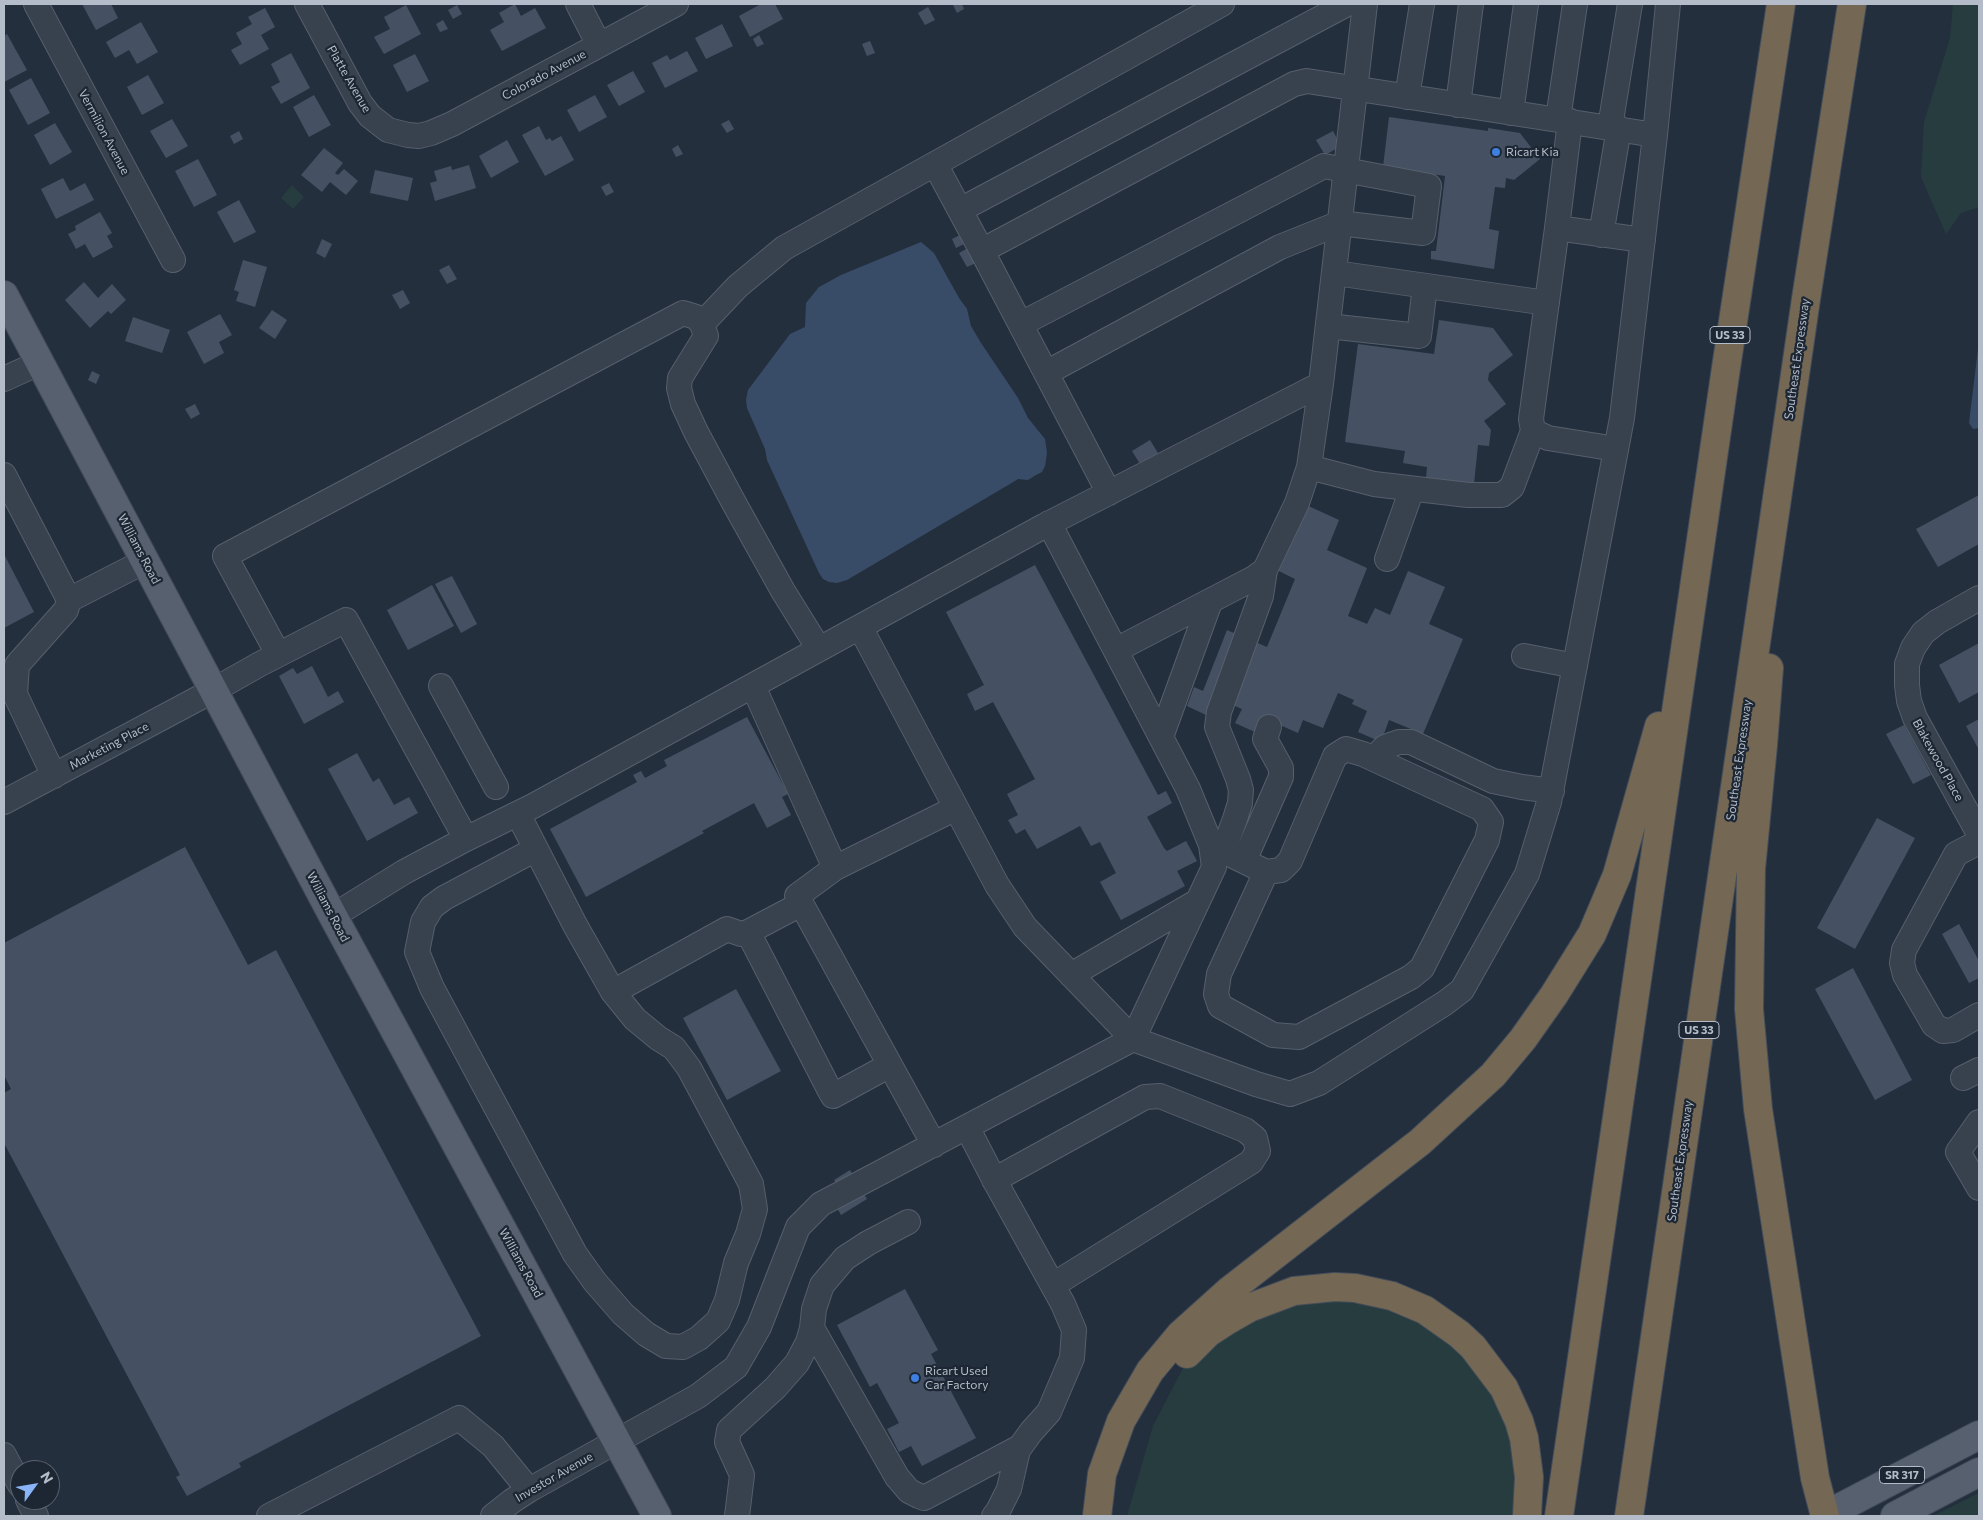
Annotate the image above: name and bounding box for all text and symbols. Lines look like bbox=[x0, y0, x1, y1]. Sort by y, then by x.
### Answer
street label: Platte Avenue bbox=[324, 43, 374, 115]
street label: Colorado Avenue bbox=[500, 47, 588, 103]
street label: Vermilion Avenue bbox=[75, 87, 133, 177]
place label: Ricart Kia bbox=[1506, 145, 1559, 159]
marker: Ricart Kia bbox=[1490, 146, 1502, 158]
street label: Southeast Expressway bbox=[1781, 298, 1813, 420]
road number: US 33 bbox=[1710, 326, 1750, 344]
street label: Williams Road bbox=[115, 512, 163, 586]
street label: Southeast Expressway bbox=[1723, 699, 1755, 821]
street label: Blakewood Place bbox=[1910, 716, 1966, 804]
street label: Marketing Place bbox=[67, 719, 151, 773]
street label: Williams Road bbox=[304, 870, 352, 944]
road number: US 33 bbox=[1679, 1022, 1719, 1038]
street label: Southeast Expressway bbox=[1664, 1100, 1696, 1222]
street label: Williams Road bbox=[496, 1226, 546, 1300]
place label: Ricart Used Car Factory bbox=[925, 1364, 988, 1392]
marker: Ricart Used Car Factory bbox=[909, 1372, 921, 1384]
street label: Investor Avenue bbox=[513, 1449, 595, 1505]
north arrow bbox=[10, 1460, 60, 1510]
road number: SR 317 bbox=[1880, 1466, 1924, 1484]
text: N bbox=[37, 1468, 57, 1486]

